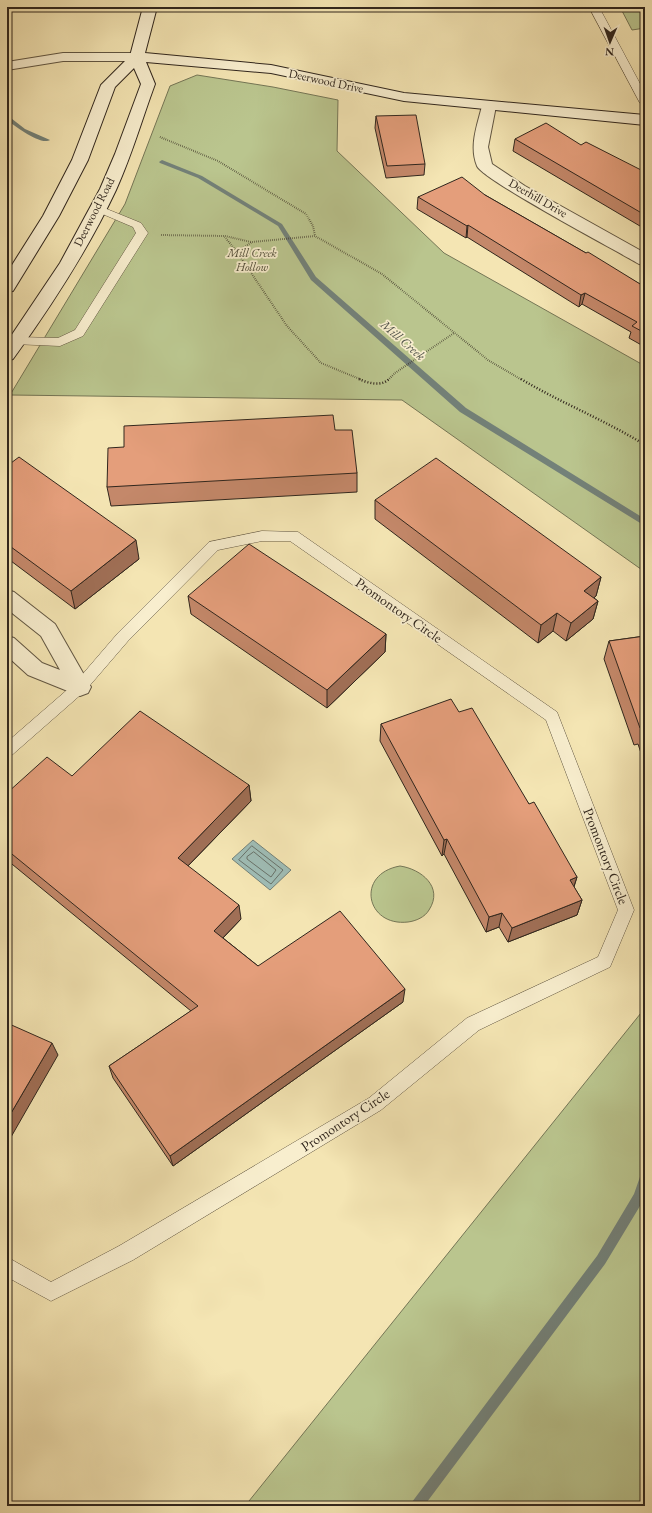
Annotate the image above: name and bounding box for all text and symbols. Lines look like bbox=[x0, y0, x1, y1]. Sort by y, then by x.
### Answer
north arrow bbox=[590, 22, 630, 62]
text: N bbox=[605, 45, 614, 59]
street label: Deerwood Drive bbox=[287, 65, 365, 97]
street label: Deerwood Road bbox=[70, 174, 119, 249]
street label: Deerhill Drive bbox=[506, 175, 571, 221]
park label: Mill Creek Hollow bbox=[226, 245, 277, 275]
water label: Mill Creek bbox=[376, 315, 429, 364]
street label: Promontory Circle bbox=[352, 573, 446, 647]
street label: Promontory Circle bbox=[579, 805, 633, 907]
street label: Promontory Circle bbox=[297, 1084, 393, 1155]

